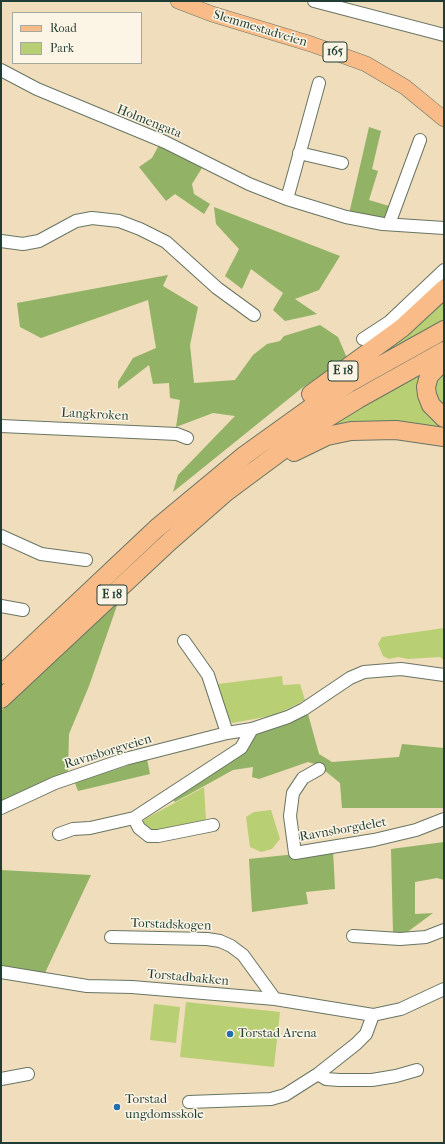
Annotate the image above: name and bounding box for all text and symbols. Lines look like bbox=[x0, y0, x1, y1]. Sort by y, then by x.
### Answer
street label: Slemmestadveien bbox=[211, 7, 309, 51]
legend bbox=[12, 12, 142, 64]
text: Road bbox=[50, 21, 77, 35]
text: Park bbox=[50, 41, 74, 55]
road number: 165 bbox=[323, 42, 347, 62]
street label: Holmengata bbox=[114, 102, 184, 142]
road number: E 18 bbox=[328, 361, 358, 381]
street label: Langkroken bbox=[61, 405, 129, 425]
road number: E 18 bbox=[97, 585, 127, 605]
street label: Ravnsborgveien bbox=[62, 731, 154, 773]
street label: Ravnsborgdelet bbox=[298, 815, 388, 845]
street label: Torstadskogen bbox=[130, 916, 212, 934]
street label: Torstadbakken bbox=[146, 967, 230, 989]
place label: Torstad Arena bbox=[238, 1026, 317, 1042]
marker: Torstad Arena bbox=[225, 1029, 235, 1039]
place label: Torstad ungdomsskole bbox=[125, 1092, 204, 1123]
marker: Torstad ungdomsskole bbox=[112, 1102, 122, 1112]

